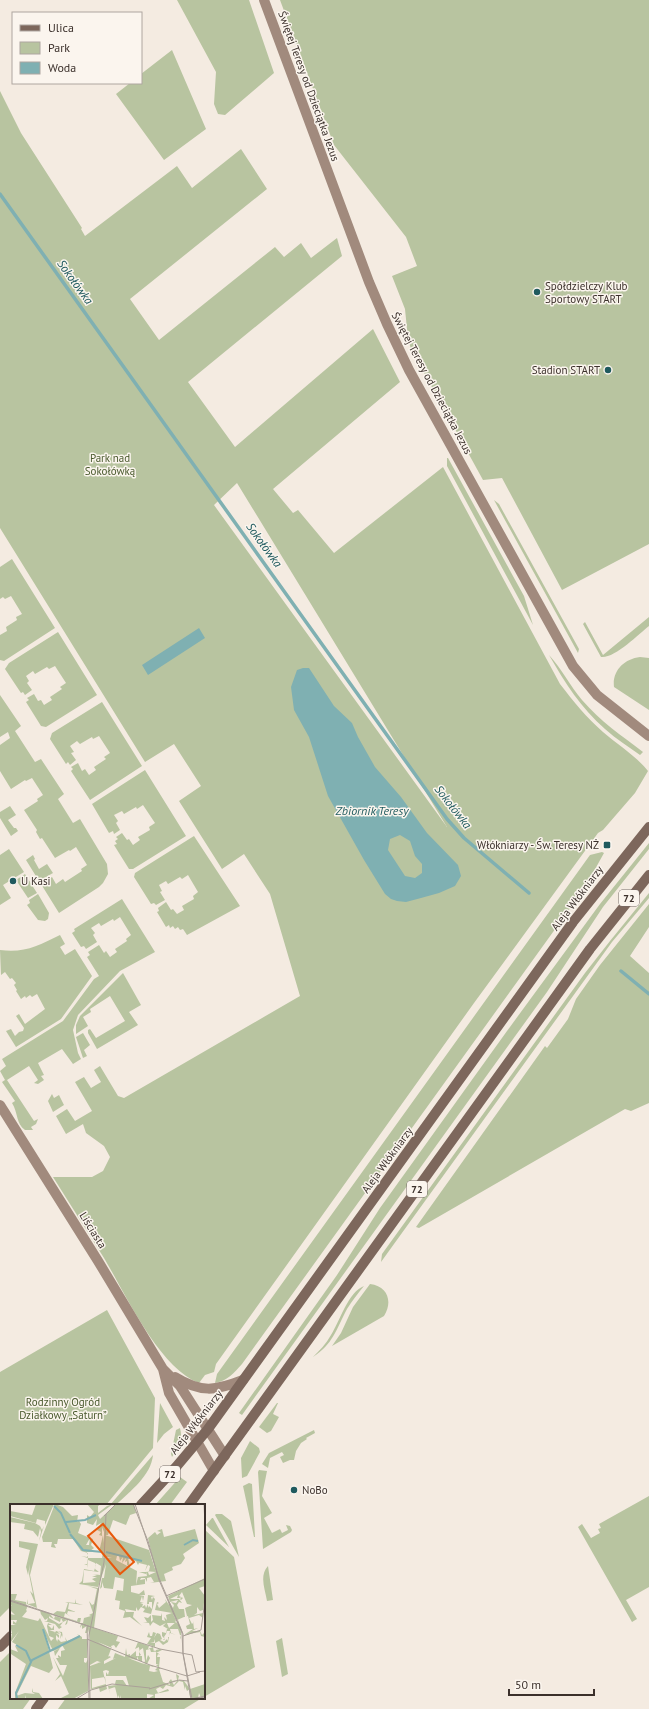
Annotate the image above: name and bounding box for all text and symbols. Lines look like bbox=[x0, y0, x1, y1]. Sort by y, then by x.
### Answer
street label: Świętej Teresy od Dzieciątka Jezus bbox=[275, 9, 343, 163]
legend bbox=[12, 12, 142, 84]
text: Ulica bbox=[48, 20, 74, 35]
text: Park bbox=[48, 40, 70, 55]
text: Woda bbox=[48, 60, 76, 75]
water label: Sokołówka bbox=[54, 257, 97, 307]
place label: Spółdzielczy Klub Sportowy START bbox=[545, 279, 628, 306]
marker: Spółdzielczy Klub Sportowy START bbox=[532, 287, 542, 297]
street label: Świętej Teresy od Dzieciątka Jezus bbox=[388, 310, 476, 457]
place label: Stadion START bbox=[532, 363, 600, 377]
marker: Stadion START bbox=[603, 365, 613, 375]
park label: Park nad Sokołówką bbox=[85, 451, 136, 478]
water label: Sokołówka bbox=[243, 520, 286, 570]
water label: Sokołówka bbox=[432, 782, 475, 832]
water label: Zbiornik Teresy bbox=[335, 803, 409, 818]
place label: Włókniarzy - Św. Teresy NŻ bbox=[477, 838, 599, 852]
marker: Włókniarzy - Św. Teresy NŻ bbox=[602, 840, 612, 850]
street label: Aleja Włókniarzy bbox=[548, 862, 607, 933]
place label: U Kasi bbox=[21, 874, 51, 888]
marker: U Kasi bbox=[8, 876, 18, 886]
road number: 72 bbox=[619, 890, 639, 906]
street label: Aleja Włókniarzy bbox=[358, 1124, 416, 1196]
road number: 72 bbox=[407, 1181, 427, 1197]
street label: Liściasta bbox=[76, 1209, 110, 1251]
street label: Aleja Włókniarzy bbox=[166, 1386, 226, 1457]
park label: Rodzinny Ogród Działkowy „Saturn” bbox=[19, 1395, 107, 1422]
road number: 72 bbox=[160, 1466, 180, 1482]
place label: NoBo bbox=[302, 1483, 328, 1497]
marker: NoBo bbox=[289, 1485, 299, 1495]
inset map bbox=[10, 1504, 205, 1699]
scale bar bbox=[509, 1671, 594, 1697]
text: 50 m bbox=[515, 1677, 541, 1692]

